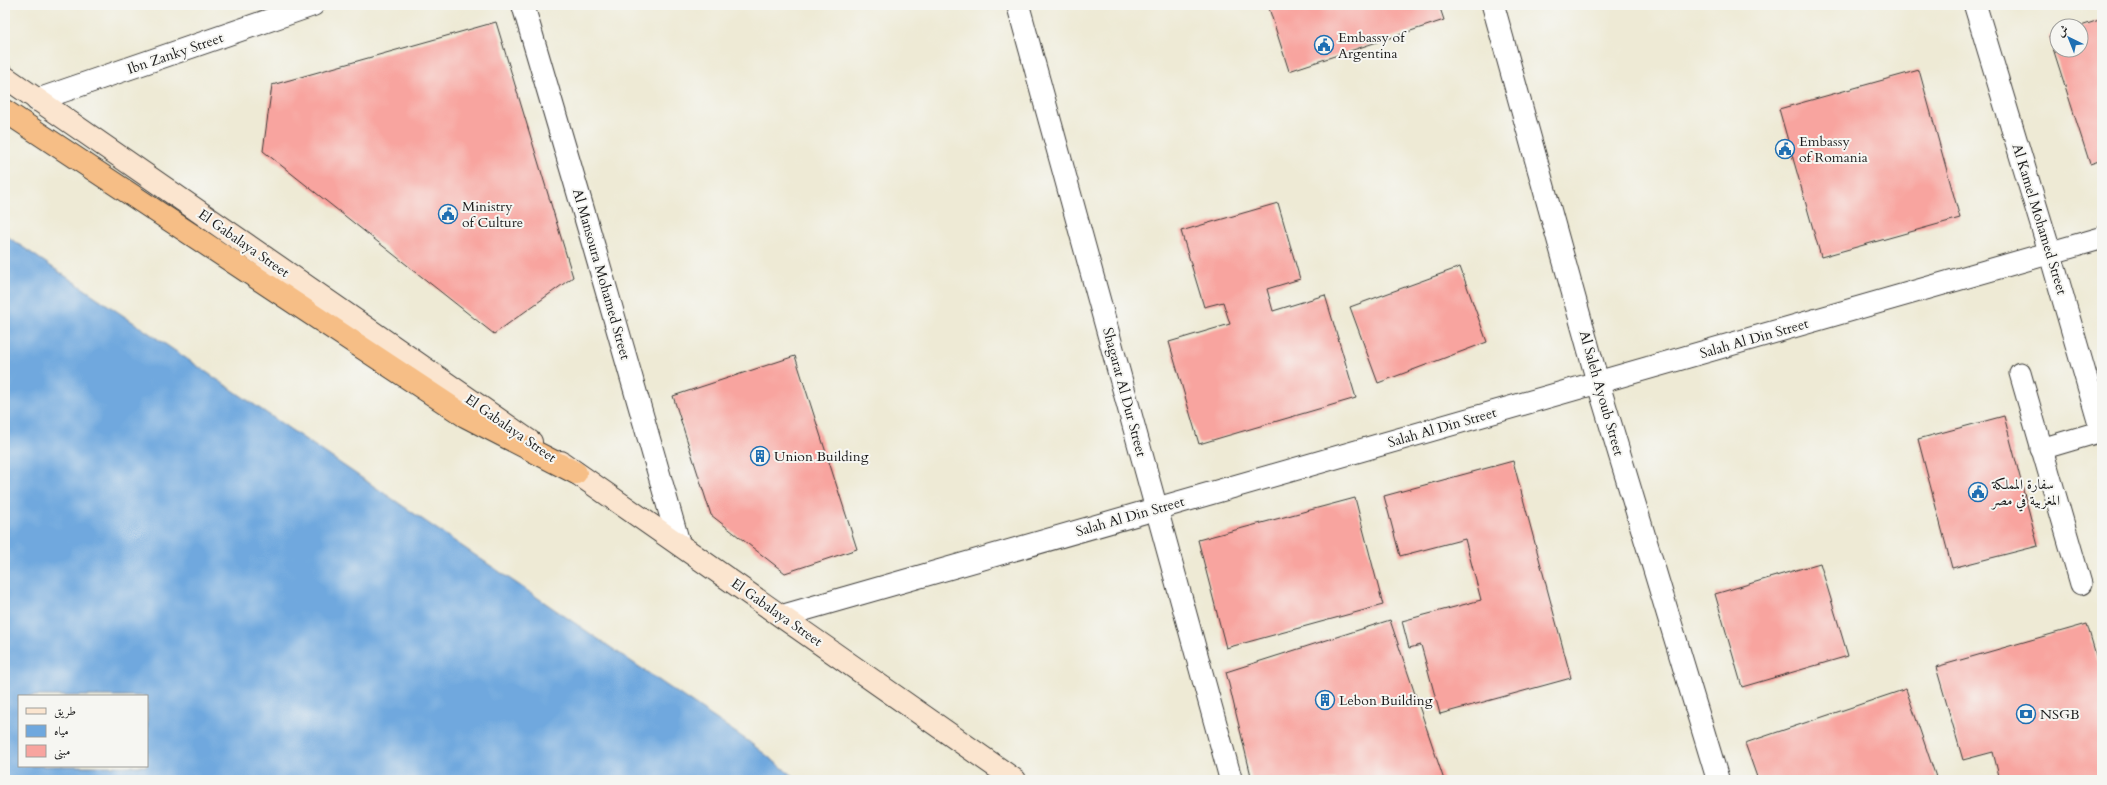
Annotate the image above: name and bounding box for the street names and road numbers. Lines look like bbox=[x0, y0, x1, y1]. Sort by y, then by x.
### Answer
street label: Ibn Zanky Street bbox=[125, 28, 226, 79]
street label: Al Kamel Mohamed Street bbox=[2008, 141, 2072, 297]
street label: Al Mansoura Mohamed Street bbox=[568, 186, 635, 362]
street label: El Gabalaya Street bbox=[194, 205, 294, 282]
street label: Salah Al Din Street bbox=[1698, 314, 1811, 363]
street label: Shagarat Al Dur Street bbox=[1098, 325, 1151, 459]
street label: Al Saleh Ayoub Street bbox=[1575, 328, 1629, 458]
street label: El Gabalaya Street bbox=[461, 390, 561, 467]
street label: Salah Al Din Street bbox=[1386, 403, 1499, 452]
street label: Salah Al Din Street bbox=[1074, 492, 1187, 541]
street label: El Gabalaya Street bbox=[727, 574, 827, 651]

